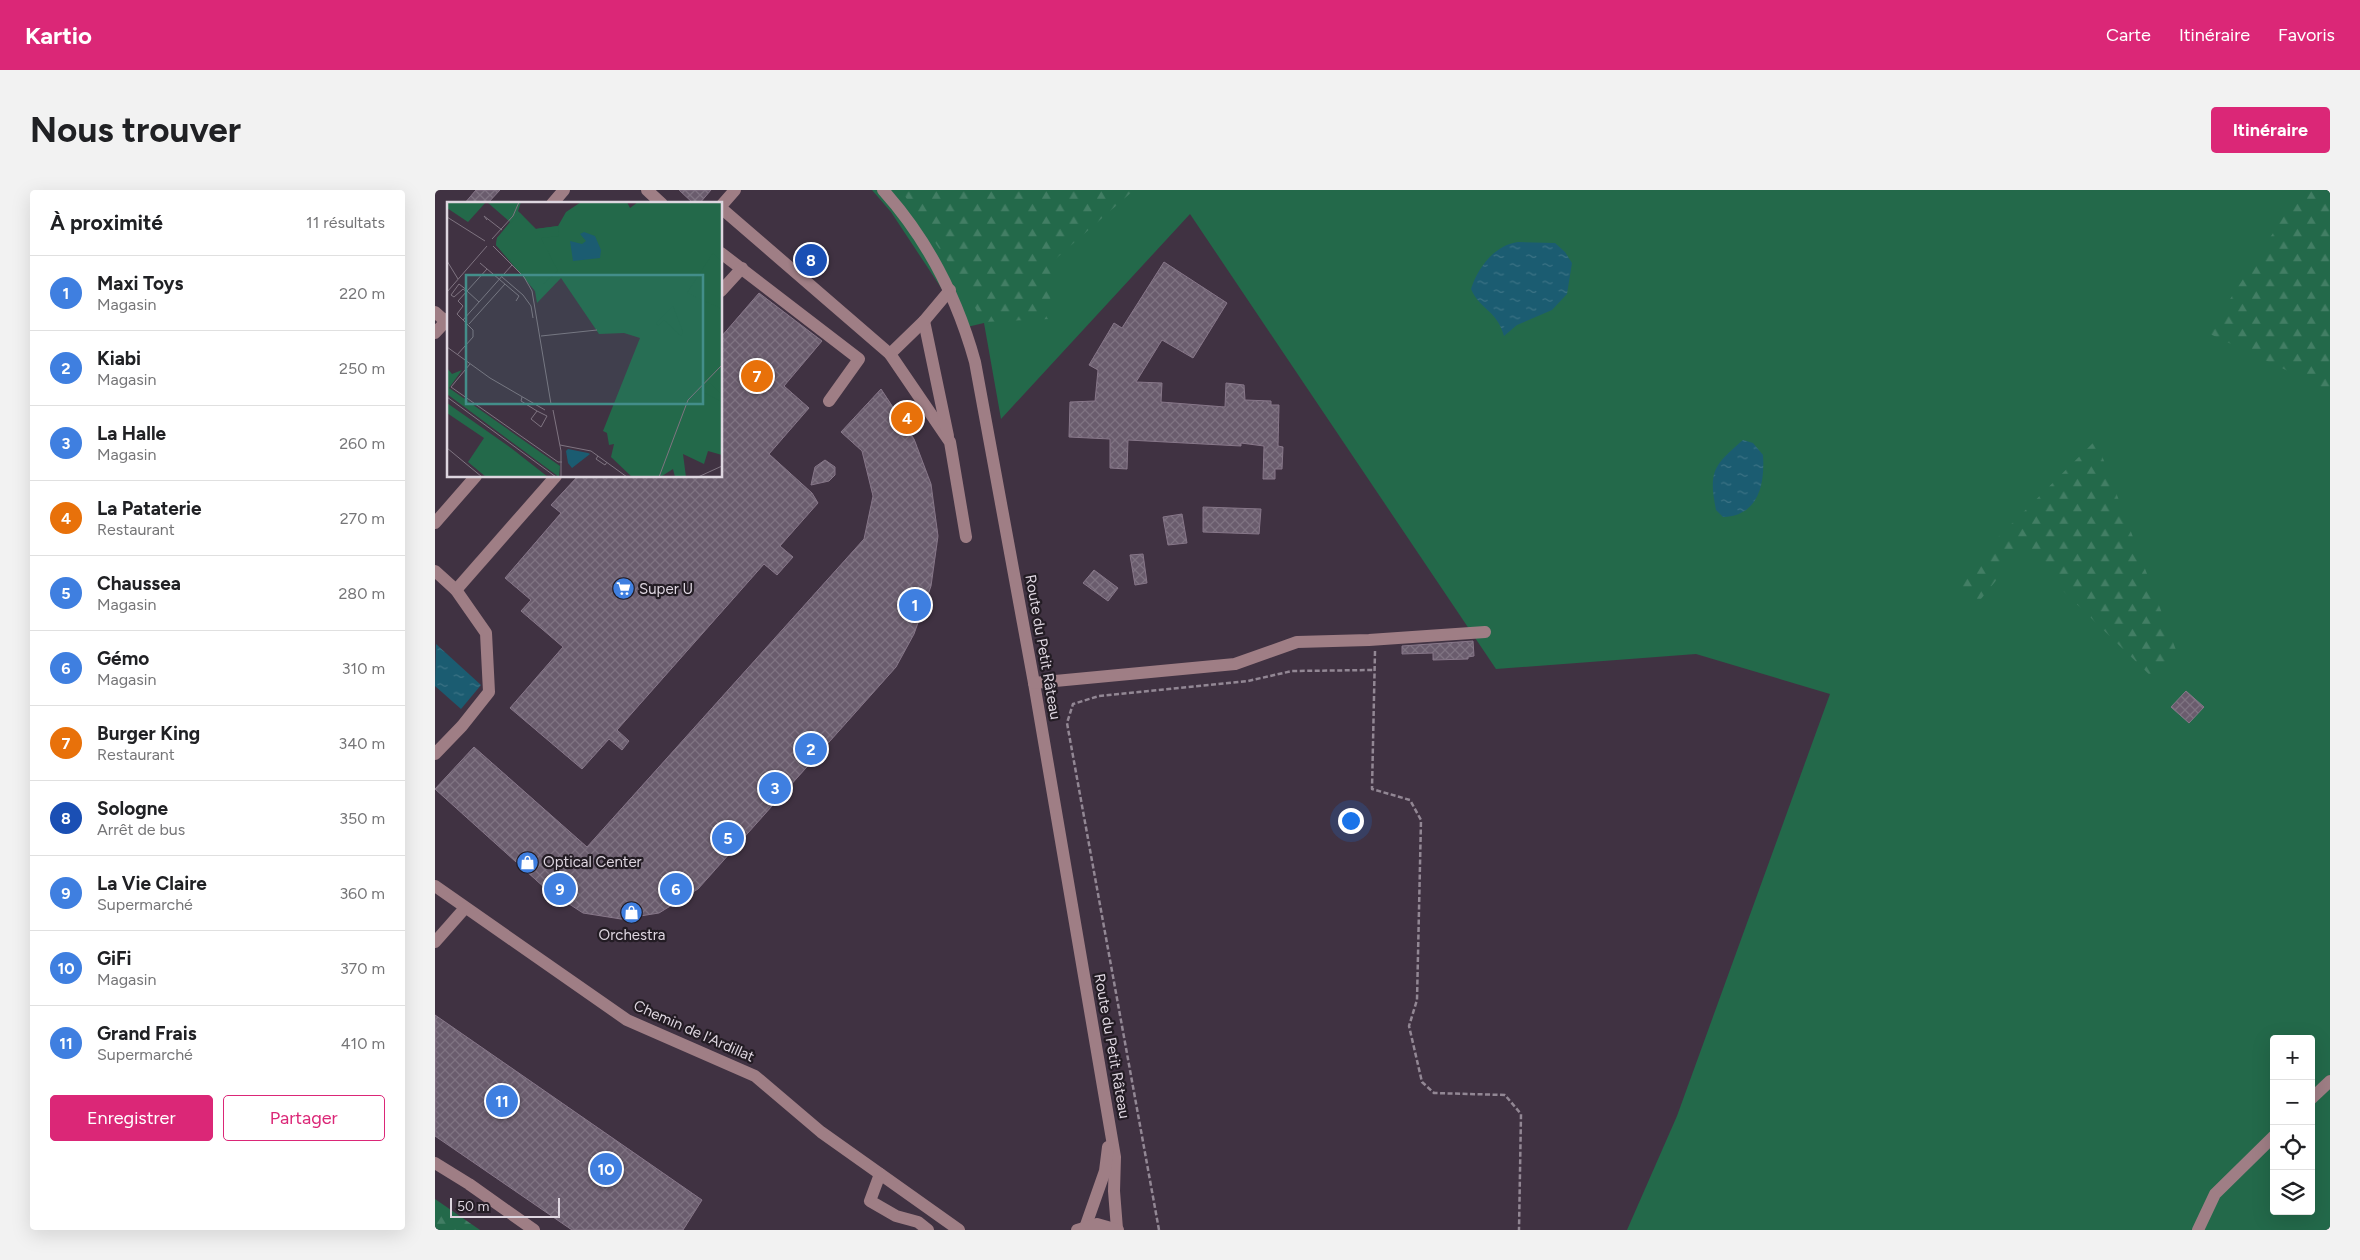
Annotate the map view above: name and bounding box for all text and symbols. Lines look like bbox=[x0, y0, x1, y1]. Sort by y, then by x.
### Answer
text: Kartio bbox=[25, 21, 92, 50]
text: Carte bbox=[2106, 24, 2151, 46]
text: Itinéraire bbox=[2179, 24, 2250, 46]
text: Favoris bbox=[2278, 24, 2335, 46]
button: Itinéraire bbox=[2211, 107, 2330, 153]
text: Nous trouver bbox=[30, 109, 241, 151]
inset map bbox=[447, 202, 723, 478]
text: À proximité bbox=[50, 210, 163, 235]
text: 11 résultats bbox=[306, 213, 385, 232]
pin: 8 bbox=[795, 241, 827, 279]
text: Maxi Toys bbox=[97, 272, 183, 295]
text: 1 bbox=[63, 284, 69, 303]
text: 220 m bbox=[339, 284, 385, 303]
text: Magasin bbox=[97, 295, 156, 314]
text: Kiabi bbox=[97, 347, 141, 370]
pin: 7 bbox=[741, 357, 773, 395]
text: 2 bbox=[61, 359, 71, 378]
text: 250 m bbox=[339, 359, 385, 378]
text: Magasin bbox=[97, 370, 156, 389]
pin: 4 bbox=[891, 399, 923, 437]
text: La Halle bbox=[97, 422, 166, 445]
text: 3 bbox=[62, 434, 70, 453]
text: 260 m bbox=[339, 434, 385, 453]
text: Magasin bbox=[97, 445, 156, 464]
text: La Pataterie bbox=[97, 497, 202, 520]
text: 4 bbox=[61, 509, 71, 528]
text: 270 m bbox=[340, 509, 385, 528]
text: Restaurant bbox=[97, 520, 175, 539]
text: Chaussea bbox=[97, 572, 181, 595]
street label: Route du Petit Râteau bbox=[1021, 573, 1065, 721]
supermarket icon: Super U bbox=[611, 577, 635, 601]
place label: Super U bbox=[639, 580, 693, 598]
text: 5 bbox=[61, 584, 71, 603]
text: 280 m bbox=[338, 584, 385, 603]
pin: 1 bbox=[899, 586, 931, 624]
text: Magasin bbox=[97, 595, 156, 614]
text: Gémo bbox=[97, 647, 149, 670]
text: 6 bbox=[61, 659, 71, 678]
text: 310 m bbox=[342, 659, 385, 678]
text: Magasin bbox=[97, 670, 156, 689]
text: Burger King bbox=[97, 722, 200, 745]
pin: 2 bbox=[795, 730, 827, 768]
text: 7 bbox=[62, 734, 70, 753]
text: 340 m bbox=[339, 734, 385, 753]
text: Restaurant bbox=[97, 745, 175, 764]
pin: 3 bbox=[759, 769, 791, 807]
text: Sologne bbox=[97, 797, 168, 820]
your location bbox=[1338, 808, 1364, 834]
text: 8 bbox=[61, 809, 71, 828]
text: 350 m bbox=[339, 809, 385, 828]
pin: 5 bbox=[712, 819, 744, 857]
text: Arrêt de bus bbox=[97, 820, 185, 839]
shop icon: Optical Center bbox=[515, 850, 539, 874]
place label: Optical Center bbox=[543, 853, 642, 871]
pin: 9 bbox=[544, 870, 576, 908]
pin: 6 bbox=[660, 870, 692, 908]
text: La Vie Claire bbox=[97, 872, 207, 895]
text: 9 bbox=[61, 884, 71, 903]
text: 360 m bbox=[339, 884, 385, 903]
text: Supermarché bbox=[97, 895, 193, 914]
shop icon: Orchestra bbox=[620, 900, 644, 924]
place label: Orchestra bbox=[599, 926, 665, 944]
text: GiFi bbox=[97, 947, 132, 970]
text: 10 bbox=[57, 959, 75, 978]
text: 370 m bbox=[340, 959, 385, 978]
text: Magasin bbox=[97, 970, 156, 989]
street label: Route du Petit Râteau bbox=[1090, 972, 1134, 1120]
street label: Chemin de l'Ardillat bbox=[631, 996, 757, 1066]
text: Grand Frais bbox=[97, 1022, 197, 1045]
text: 11 bbox=[59, 1034, 73, 1053]
text: 410 m bbox=[341, 1034, 385, 1053]
map controls bbox=[2270, 1035, 2315, 1215]
button: + bbox=[2270, 1035, 2315, 1080]
text: Supermarché bbox=[97, 1045, 193, 1064]
button: − bbox=[2270, 1080, 2315, 1125]
pin: 11 bbox=[486, 1082, 518, 1120]
button: Enregistrer bbox=[50, 1095, 213, 1141]
button: Partager bbox=[223, 1095, 385, 1141]
button: locate bbox=[2270, 1125, 2315, 1170]
pin: 10 bbox=[590, 1150, 622, 1188]
button: layers bbox=[2270, 1170, 2315, 1215]
scale bar bbox=[450, 1195, 560, 1218]
text: 50 m bbox=[457, 1198, 489, 1215]

